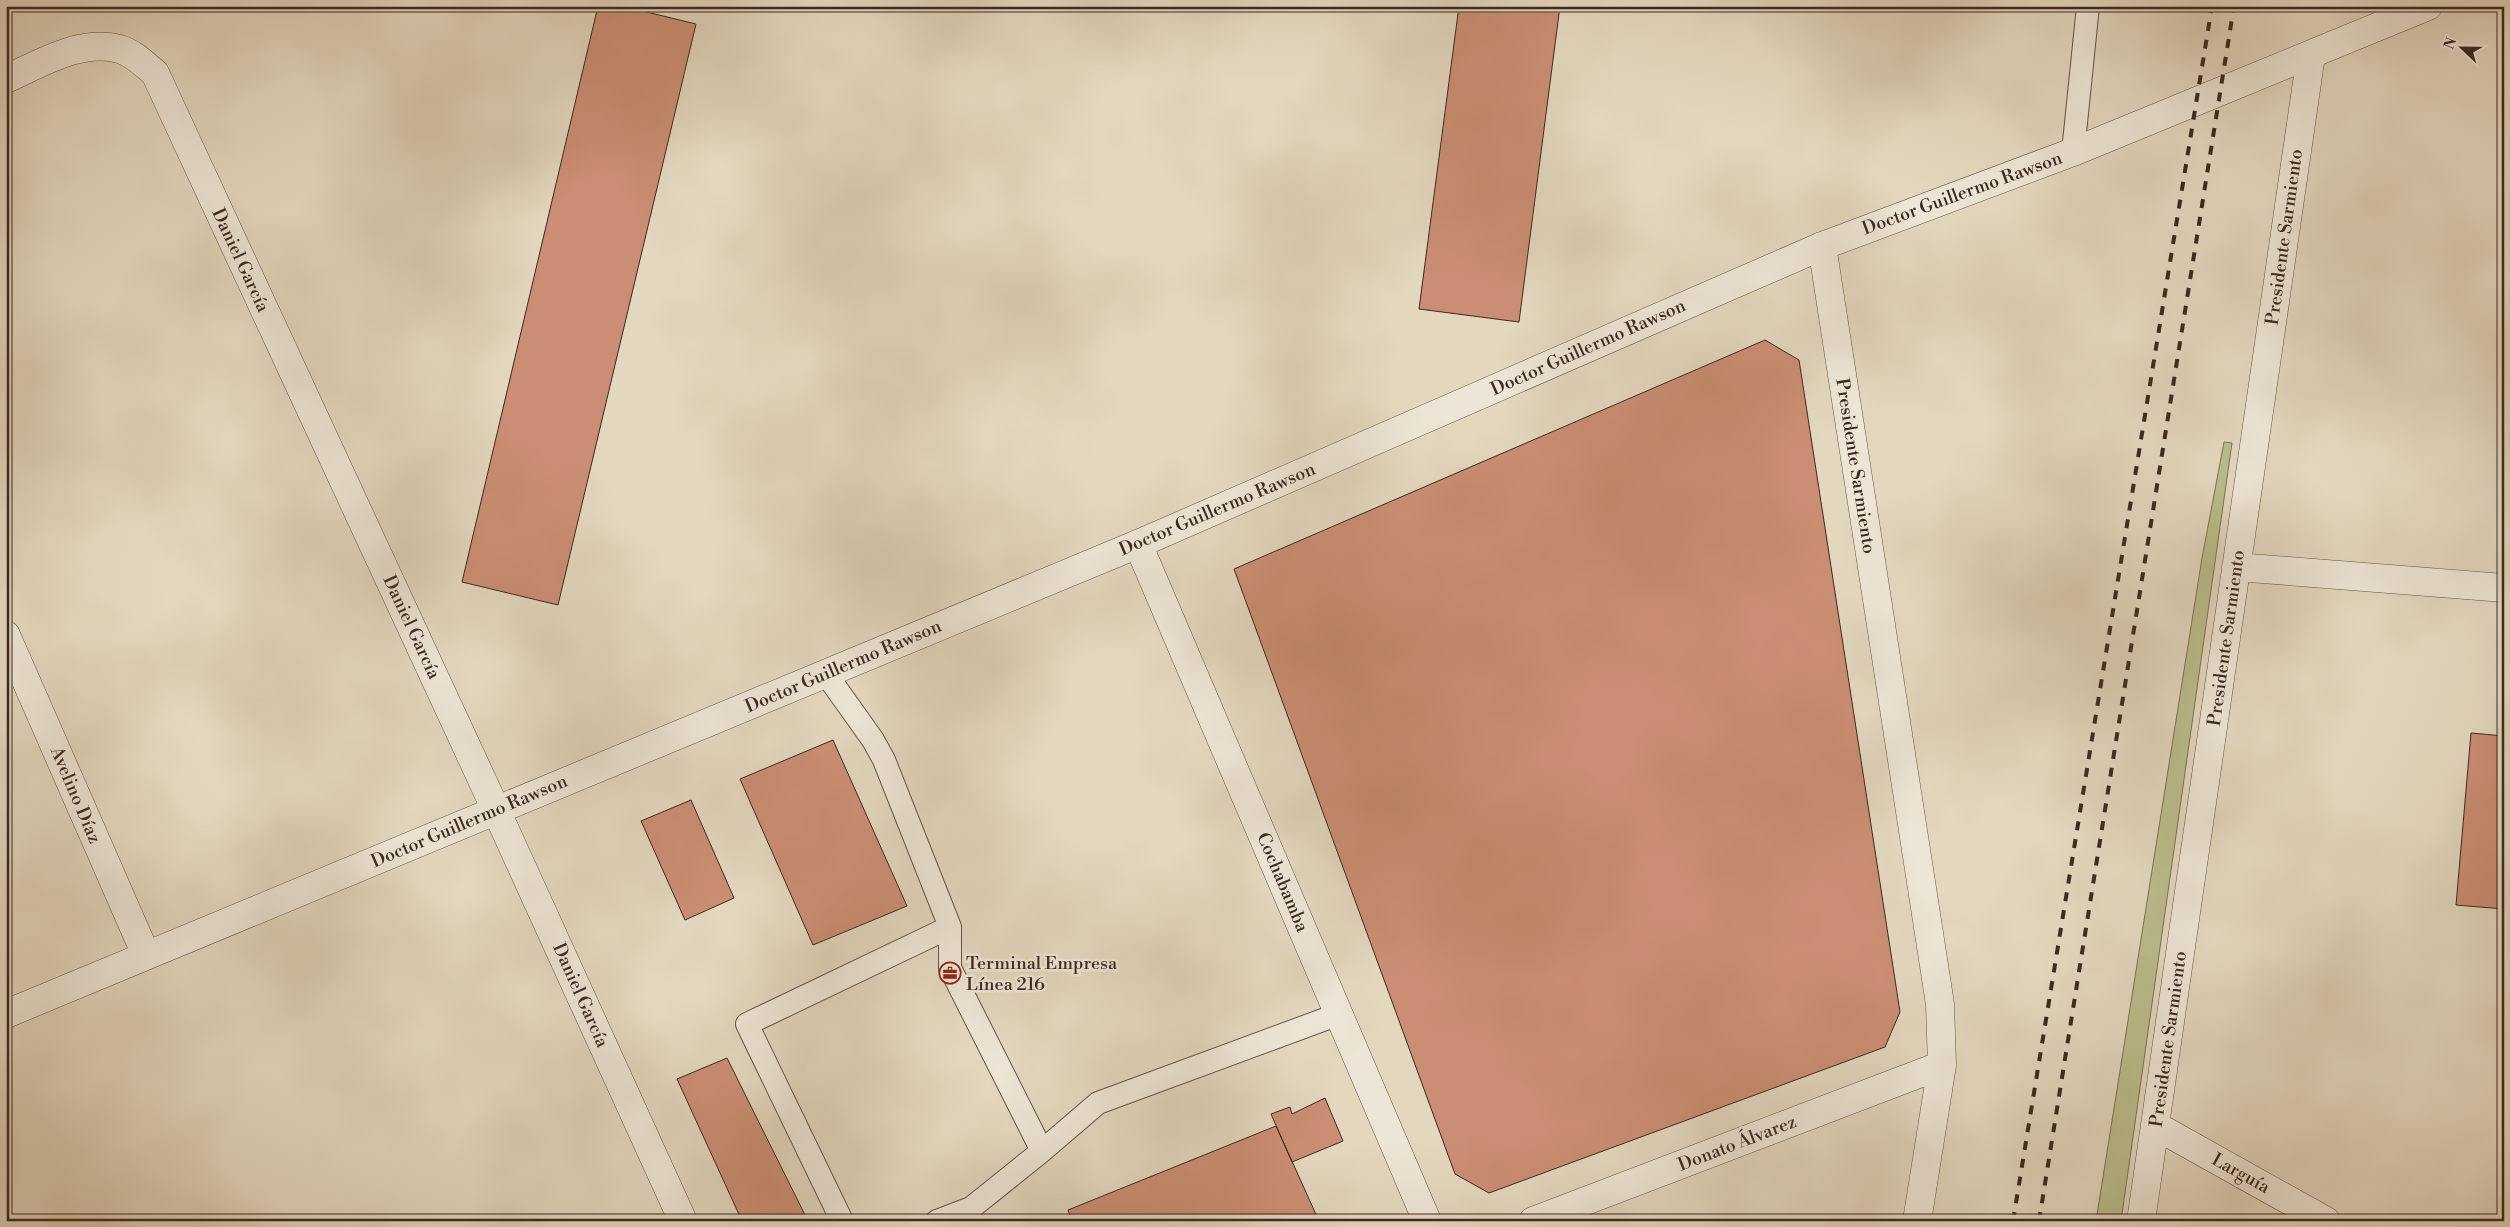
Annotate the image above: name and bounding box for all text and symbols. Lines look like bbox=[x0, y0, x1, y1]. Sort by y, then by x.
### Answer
north arrow bbox=[2438, 22, 2488, 72]
text: N bbox=[2440, 35, 2461, 52]
street label: Doctor Guillermo Rawson bbox=[1859, 146, 2066, 240]
street label: Presidente Sarmiento bbox=[2261, 148, 2308, 326]
street label: Daniel García bbox=[206, 205, 275, 317]
street label: Doctor Guillermo Rawson bbox=[1487, 294, 1690, 401]
street label: Presidente Sarmiento bbox=[1830, 377, 1881, 555]
street label: Doctor Guillermo Rawson bbox=[1116, 458, 1319, 561]
street label: Presidente Sarmiento bbox=[2203, 549, 2250, 727]
street label: Daniel García bbox=[377, 572, 446, 684]
street label: Doctor Guillermo Rawson bbox=[742, 615, 945, 718]
street label: Avelino Díaz bbox=[44, 742, 106, 847]
street label: Doctor Guillermo Rawson bbox=[368, 770, 571, 873]
street label: Cochabamba bbox=[1251, 829, 1314, 936]
street label: Daniel García bbox=[547, 939, 614, 1052]
street label: Presidente Sarmiento bbox=[2145, 950, 2192, 1128]
place label: Terminal Empresa Línea 216 bbox=[966, 952, 1118, 996]
office icon: Terminal Empresa Línea 216 bbox=[938, 961, 962, 985]
street label: Donato Álvarez bbox=[1675, 1110, 1800, 1177]
street label: Larguía bbox=[2208, 1148, 2275, 1199]

